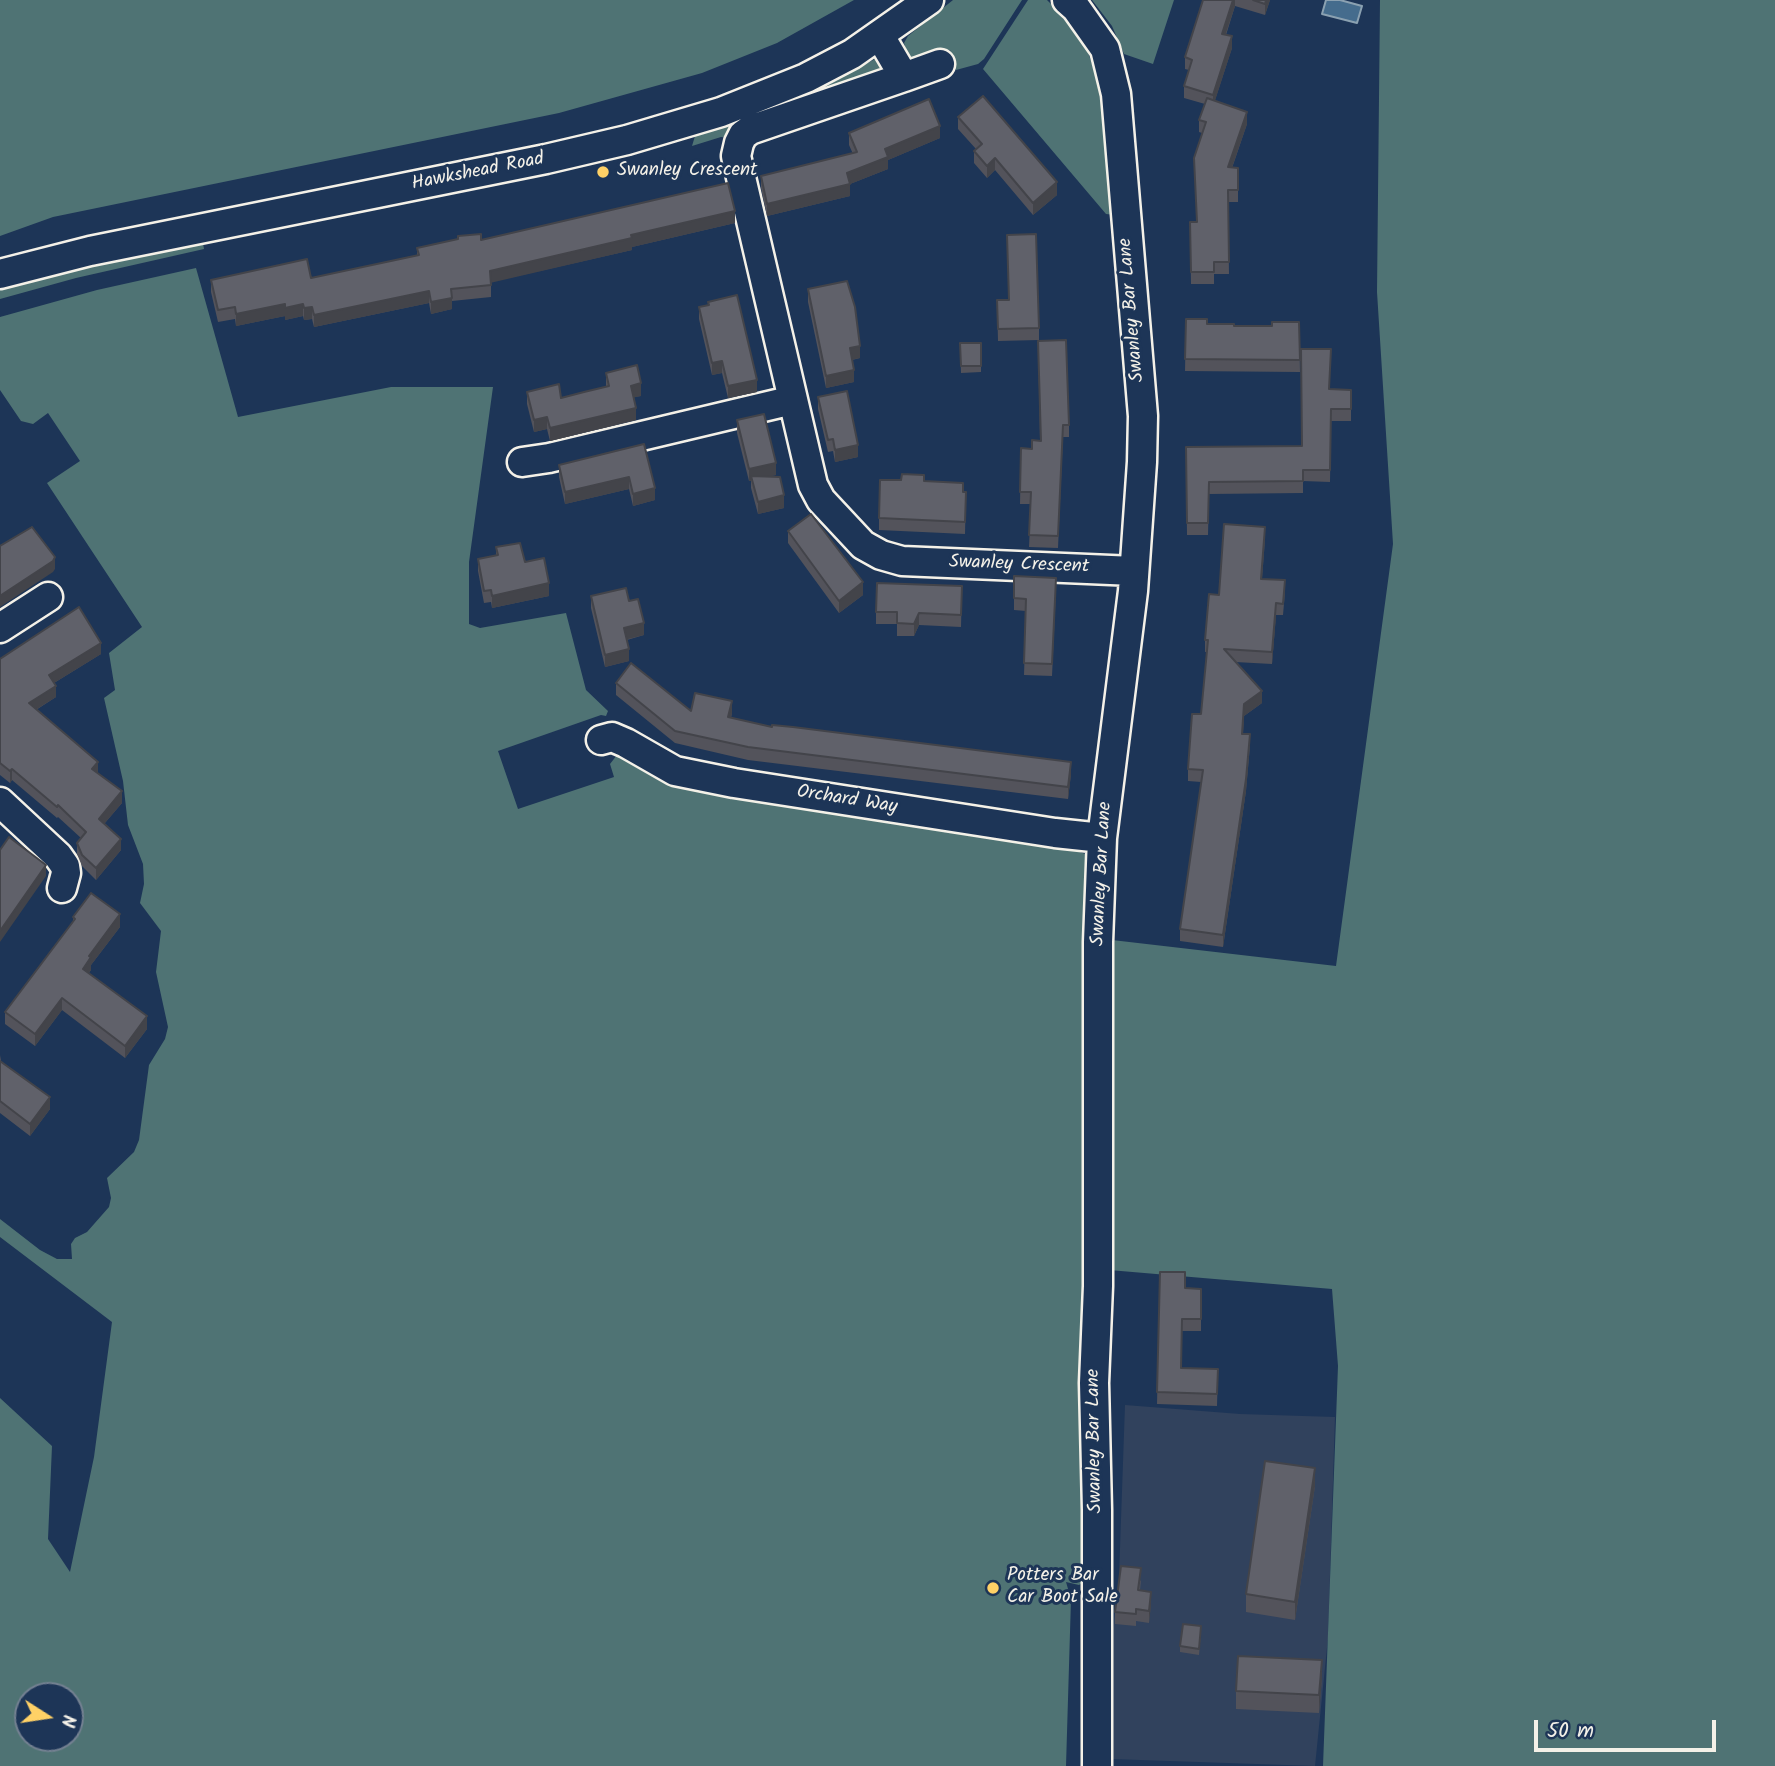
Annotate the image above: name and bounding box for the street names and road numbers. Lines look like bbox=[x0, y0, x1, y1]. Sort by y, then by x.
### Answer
street label: Hawkshead Road bbox=[410, 149, 546, 197]
street label: Swanley Bar Lane bbox=[1115, 237, 1151, 383]
street label: Swanley Crescent bbox=[948, 552, 1090, 580]
street label: Orchard Way bbox=[795, 782, 899, 820]
street label: Swanley Bar Lane bbox=[1088, 801, 1118, 947]
street label: Swanley Bar Lane bbox=[1083, 1369, 1109, 1513]

